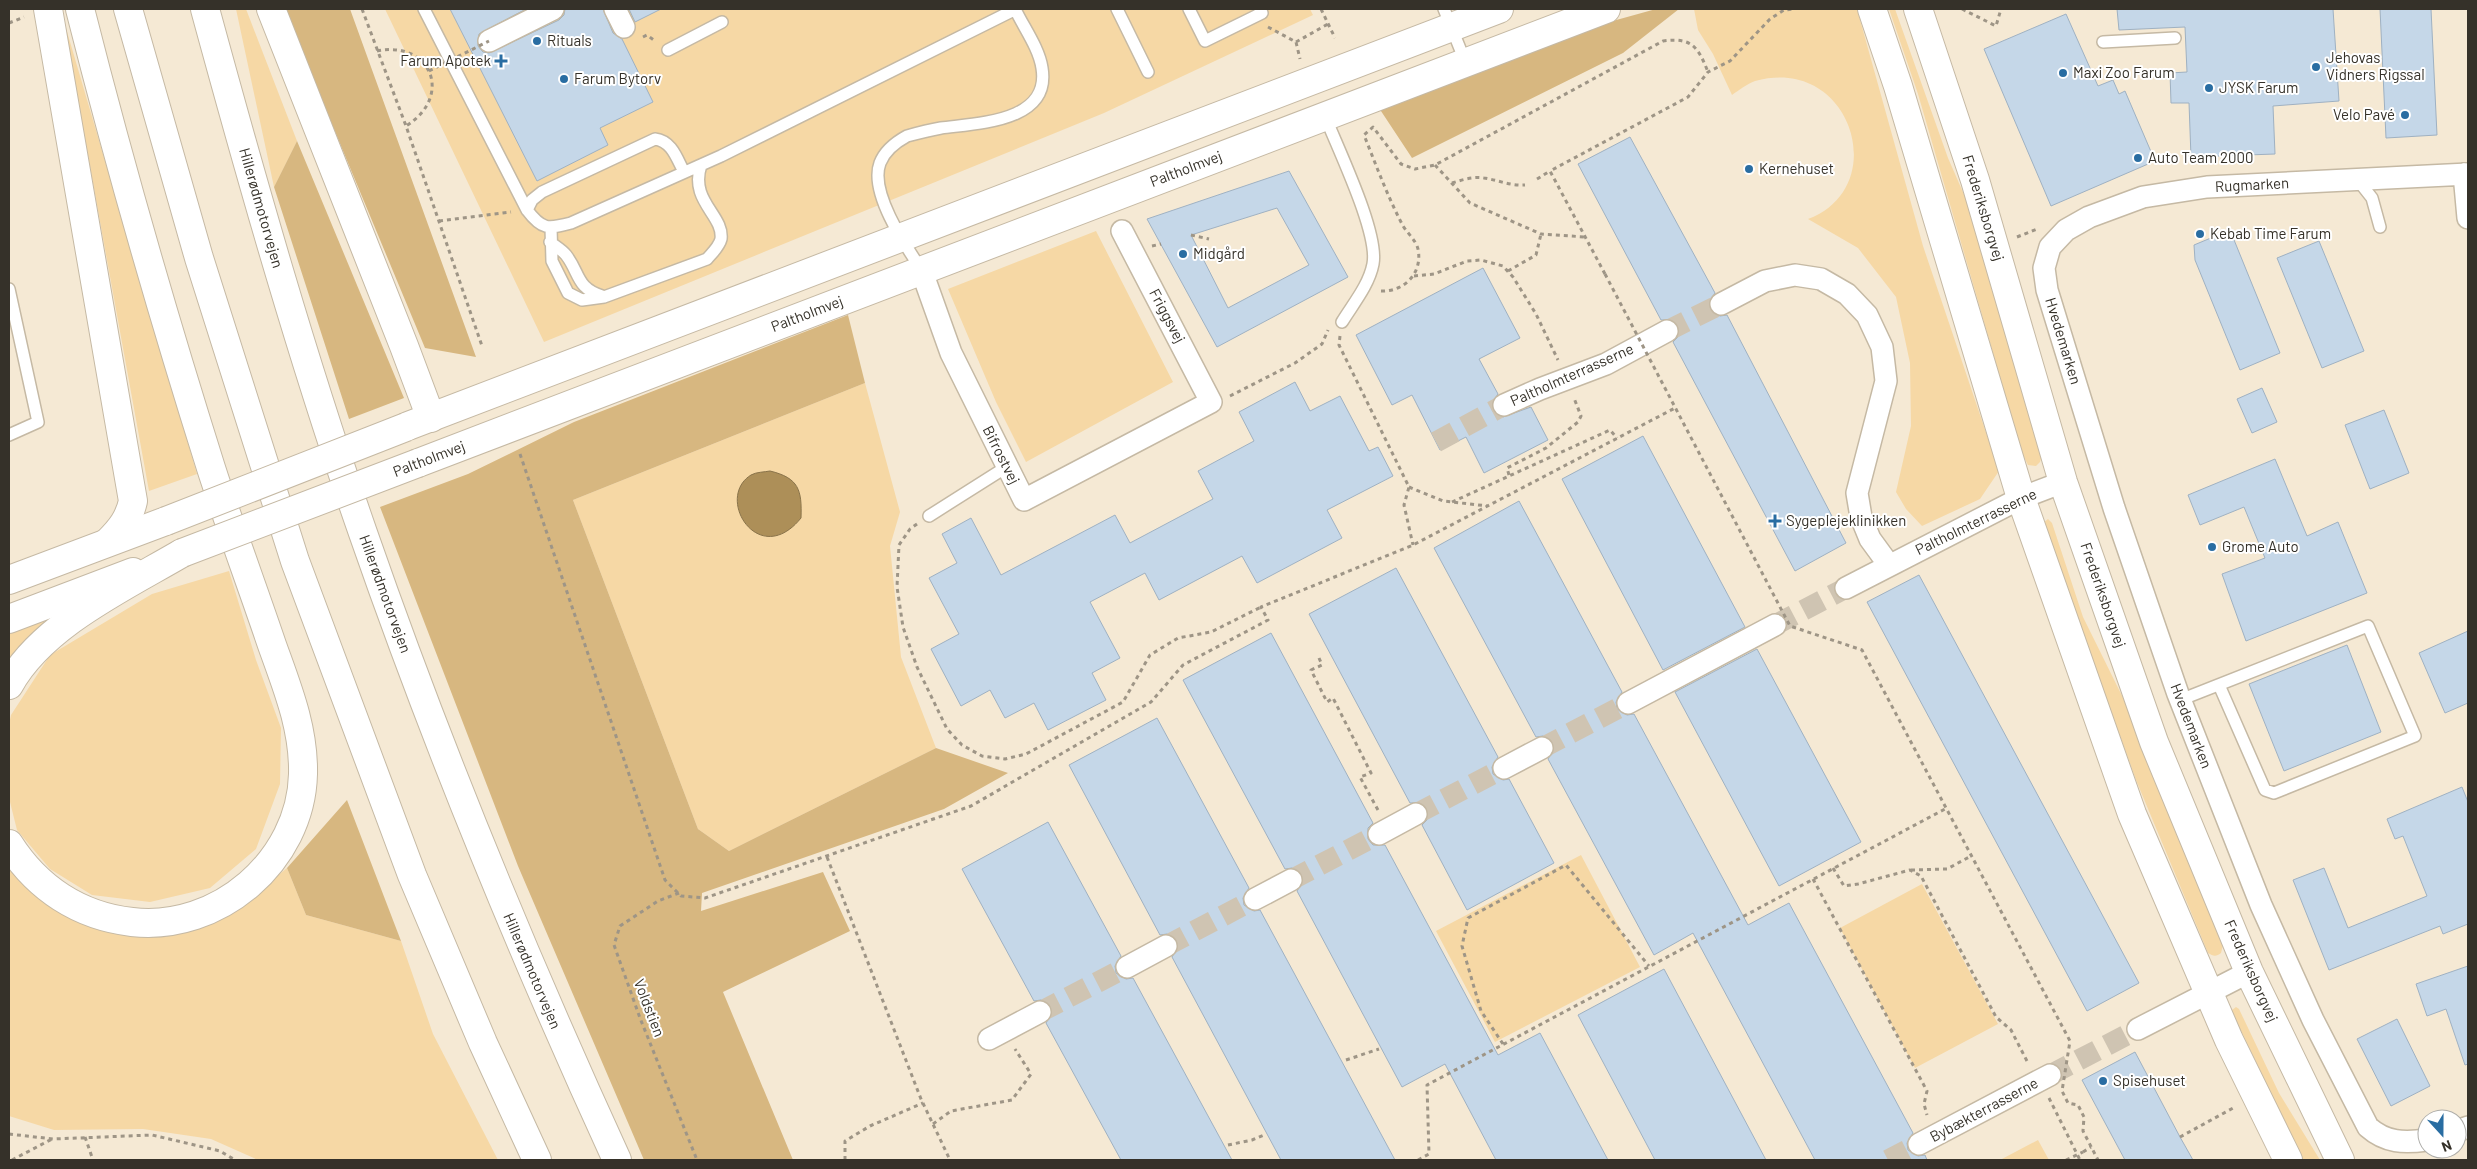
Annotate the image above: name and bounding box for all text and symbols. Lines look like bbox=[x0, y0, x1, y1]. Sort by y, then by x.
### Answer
place label: Rituals bbox=[547, 31, 592, 49]
marker: Rituals bbox=[531, 35, 543, 47]
place label: Jehovas Vidners Rigssal bbox=[2326, 48, 2425, 83]
place label: Farum Apotek bbox=[400, 51, 491, 69]
marker: Farum Apotek bbox=[495, 55, 507, 67]
marker: Jehovas Vidners Rigssal bbox=[2310, 61, 2322, 73]
place label: Maxi Zoo Farum bbox=[2073, 63, 2175, 81]
marker: Maxi Zoo Farum bbox=[2057, 67, 2069, 79]
place label: Farum Bytorv bbox=[574, 69, 661, 87]
marker: Farum Bytorv bbox=[558, 73, 570, 85]
place label: JYSK Farum bbox=[2219, 78, 2299, 96]
marker: JYSK Farum bbox=[2203, 82, 2215, 94]
place label: Velo Pavé bbox=[2333, 105, 2395, 123]
marker: Velo Pavé bbox=[2399, 109, 2411, 121]
street label: Hillerødmotorvejen bbox=[236, 145, 288, 270]
street label: Paltholmvej bbox=[1147, 146, 1224, 190]
place label: Auto Team 2000 bbox=[2148, 148, 2254, 166]
street label: Frederiksborgvej bbox=[1959, 152, 2009, 263]
marker: Auto Team 2000 bbox=[2132, 152, 2144, 164]
place label: Kernehuset bbox=[1759, 159, 1834, 177]
marker: Kernehuset bbox=[1743, 163, 1755, 175]
street label: Rugmarken bbox=[2214, 173, 2289, 195]
place label: Kebab Time Farum bbox=[2210, 224, 2331, 242]
marker: Kebab Time Farum bbox=[2194, 228, 2206, 240]
place label: Midgård bbox=[1193, 244, 1245, 262]
marker: Midgård bbox=[1177, 248, 1189, 260]
street label: Friggsvej bbox=[1146, 285, 1190, 346]
street label: Paltholmvej bbox=[768, 291, 845, 335]
street label: Hvedemarken bbox=[2042, 295, 2086, 386]
street label: Paltholmterrasserne bbox=[1507, 339, 1636, 409]
street label: Bifrostvej bbox=[979, 422, 1024, 487]
street label: Paltholmvej bbox=[390, 436, 467, 480]
street label: Paltholmterrasserne bbox=[1912, 484, 2039, 558]
place label: Sygeplejeklinikken bbox=[1786, 511, 1906, 529]
marker: Sygeplejeklinikken bbox=[1768, 514, 1782, 528]
street label: Hillerødmotorvejen bbox=[356, 532, 416, 655]
place label: Grome Auto bbox=[2222, 537, 2299, 555]
street label: Frederiksborgvej bbox=[2078, 540, 2130, 650]
marker: Grome Auto bbox=[2206, 541, 2218, 553]
street label: Hvedemarken bbox=[2167, 681, 2216, 771]
street label: Hillerødmotorvejen bbox=[500, 910, 565, 1031]
street label: Frederiksborgvej bbox=[2221, 917, 2282, 1024]
street label: Voldstien bbox=[631, 976, 669, 1039]
place label: Spisehuset bbox=[2113, 1071, 2186, 1089]
street label: Bybækterrasserne bbox=[1926, 1073, 2041, 1145]
marker: Spisehuset bbox=[2097, 1075, 2109, 1087]
north arrow bbox=[2417, 1109, 2467, 1159]
text: N bbox=[2439, 1137, 2454, 1156]

